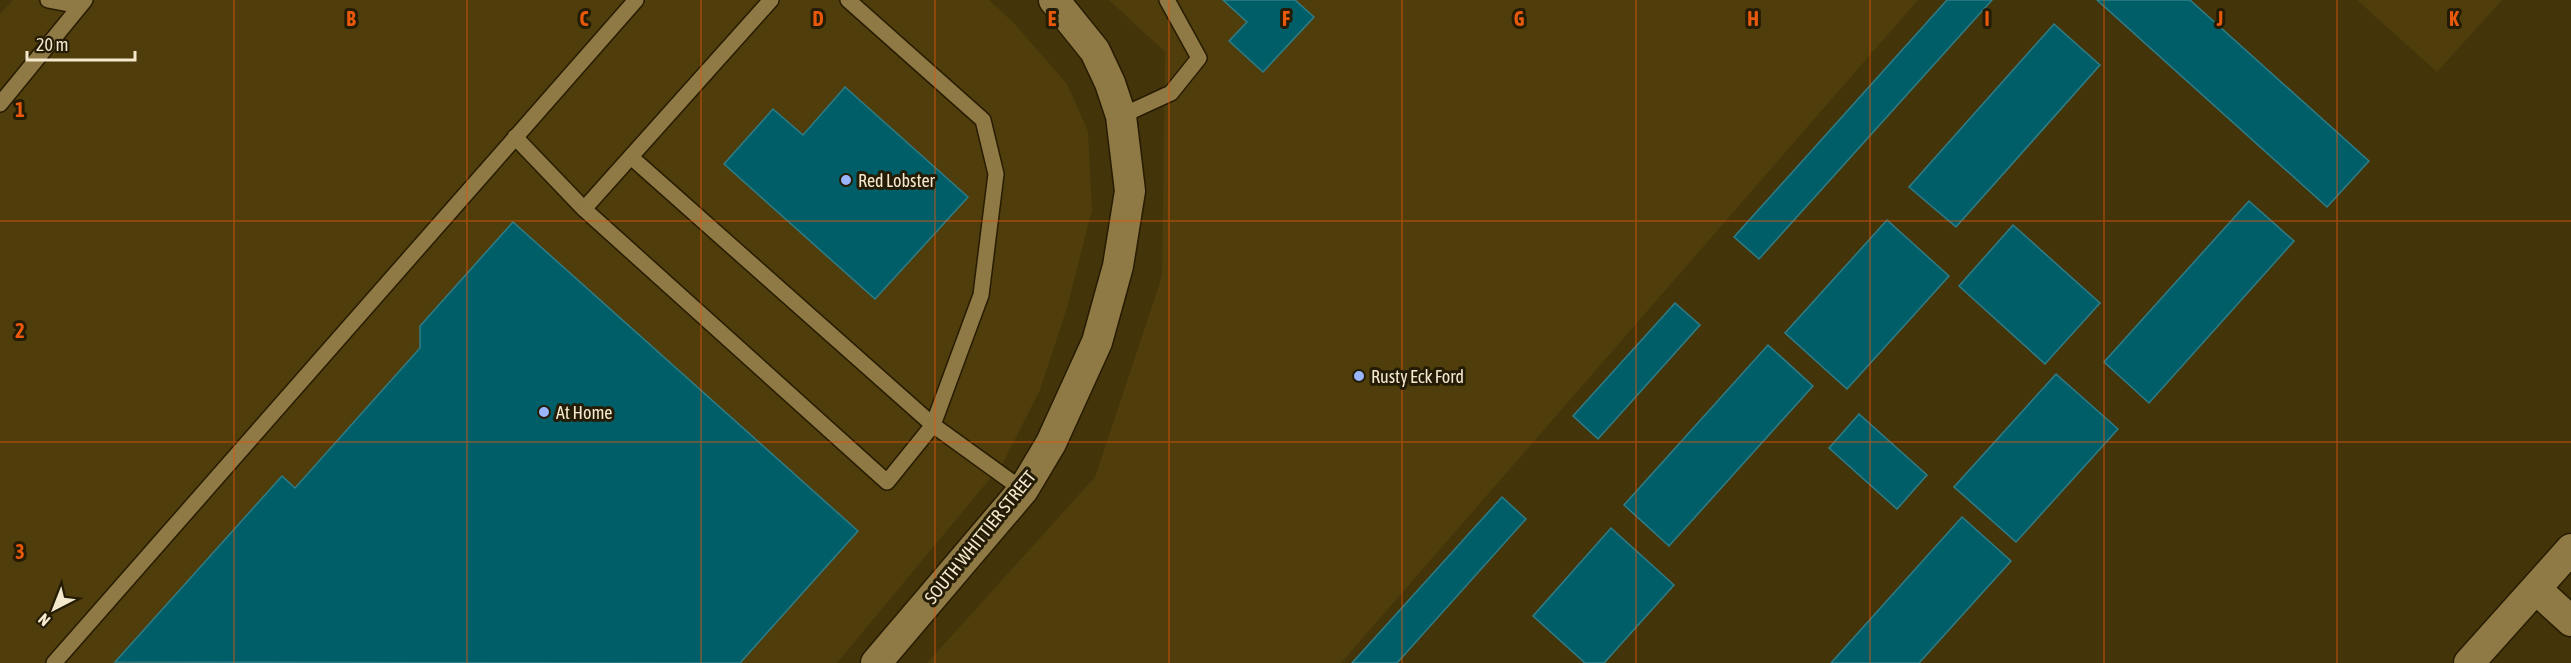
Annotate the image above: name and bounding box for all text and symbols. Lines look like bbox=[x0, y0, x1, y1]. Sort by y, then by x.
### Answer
text: B bbox=[346, 7, 356, 30]
text: C bbox=[580, 7, 589, 30]
text: D bbox=[812, 7, 824, 30]
text: E bbox=[1048, 7, 1057, 30]
text: F bbox=[1282, 7, 1290, 30]
text: G bbox=[1514, 7, 1525, 30]
text: H bbox=[1747, 7, 1759, 30]
text: I bbox=[1984, 7, 1990, 30]
text: J bbox=[2216, 7, 2223, 30]
text: K bbox=[2449, 7, 2459, 30]
scale bar bbox=[27, 24, 135, 62]
text: 20 m bbox=[36, 34, 68, 55]
text: 1 bbox=[15, 98, 25, 121]
place label: Red Lobster bbox=[858, 170, 936, 191]
marker: Red Lobster bbox=[839, 173, 853, 187]
text: 2 bbox=[15, 319, 25, 342]
place label: Rusty Eck Ford bbox=[1371, 366, 1464, 387]
marker: Rusty Eck Ford bbox=[1352, 369, 1366, 383]
place label: At Home bbox=[556, 402, 613, 423]
marker: At Home bbox=[537, 405, 551, 419]
street label: SOUTH WHITTIER STREET bbox=[920, 466, 1040, 608]
text: 3 bbox=[15, 540, 25, 563]
north arrow bbox=[24, 579, 84, 639]
text: N bbox=[34, 610, 53, 630]

